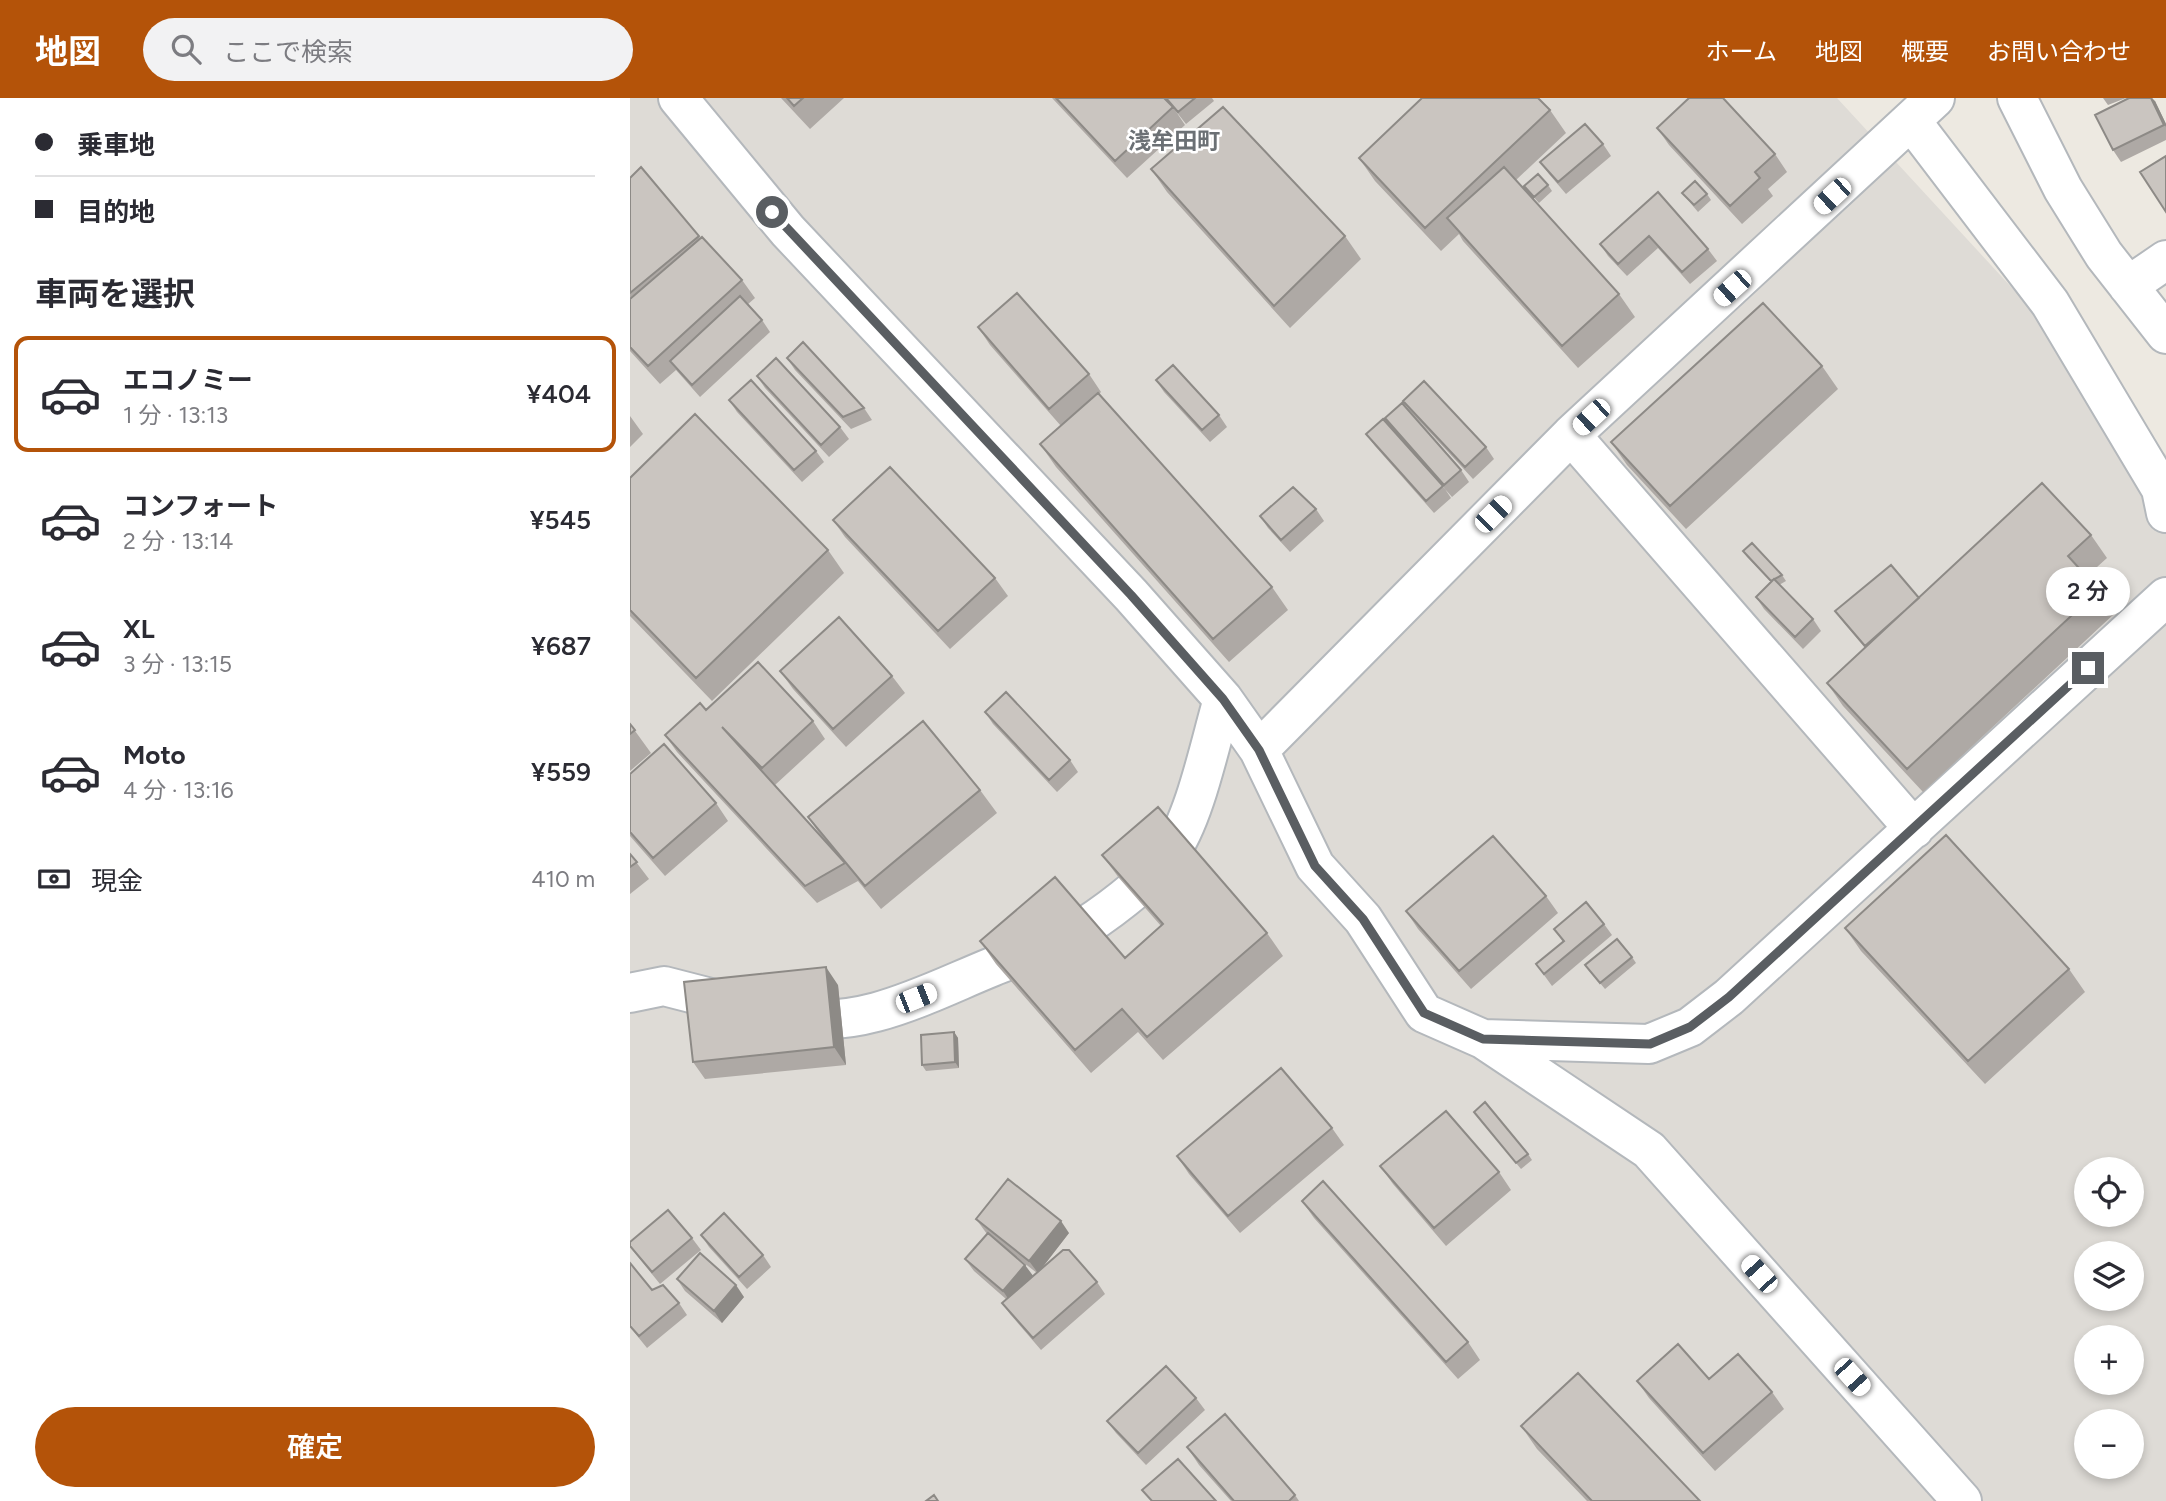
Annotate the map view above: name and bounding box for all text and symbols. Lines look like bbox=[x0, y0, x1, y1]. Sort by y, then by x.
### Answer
search box bbox=[143, 18, 633, 81]
icon: search bbox=[167, 30, 205, 68]
text: 地図 bbox=[35, 32, 101, 71]
text: ここで検索 bbox=[223, 36, 353, 68]
text: ホーム bbox=[1706, 37, 1777, 66]
text: 地図 bbox=[1815, 37, 1863, 66]
text: 概要 bbox=[1901, 37, 1949, 66]
text: お問い合わせ bbox=[1987, 37, 2131, 66]
district label: 浅牟田町 bbox=[1128, 127, 1220, 155]
text: 乗車地 bbox=[77, 129, 155, 161]
car bbox=[1810, 174, 1855, 218]
text: 目的地 bbox=[77, 196, 155, 228]
route start bbox=[756, 196, 788, 228]
car bbox=[1710, 266, 1755, 310]
text: 車両を選択 bbox=[35, 275, 195, 313]
icon: car bbox=[39, 363, 102, 426]
text: エコノミー bbox=[123, 364, 253, 396]
text: ¥404 bbox=[527, 378, 591, 410]
car bbox=[1569, 395, 1614, 439]
text: 1 分 · 13:13 bbox=[123, 401, 228, 429]
icon: car bbox=[39, 489, 102, 552]
text: コンフォート bbox=[123, 490, 278, 522]
car bbox=[1471, 492, 1516, 536]
text: ¥545 bbox=[530, 504, 591, 536]
text: 2 分 · 13:14 bbox=[123, 527, 233, 555]
callout: 2 分 bbox=[2046, 566, 2130, 616]
text: 2 分 bbox=[2067, 577, 2109, 605]
text: XL bbox=[123, 613, 155, 645]
icon: car bbox=[39, 615, 102, 678]
text: ¥687 bbox=[531, 630, 591, 662]
text: 3 分 · 13:15 bbox=[123, 650, 232, 678]
route end bbox=[2072, 652, 2104, 684]
text: Moto bbox=[123, 739, 186, 771]
icon: car bbox=[39, 741, 102, 804]
text: ¥559 bbox=[531, 756, 591, 788]
text: 4 分 · 13:16 bbox=[123, 776, 234, 804]
icon: cash bbox=[35, 860, 73, 898]
text: 現金 bbox=[91, 865, 143, 897]
text: 410 m bbox=[531, 865, 595, 893]
car bbox=[893, 980, 940, 1016]
map controls bbox=[2074, 1157, 2144, 1479]
button: locate bbox=[2074, 1157, 2144, 1227]
button: layers bbox=[2074, 1241, 2144, 1311]
car bbox=[1738, 1251, 1781, 1297]
button: + bbox=[2074, 1325, 2144, 1395]
car bbox=[1831, 1354, 1874, 1400]
button: 確定 bbox=[35, 1407, 595, 1487]
button: − bbox=[2074, 1409, 2144, 1479]

